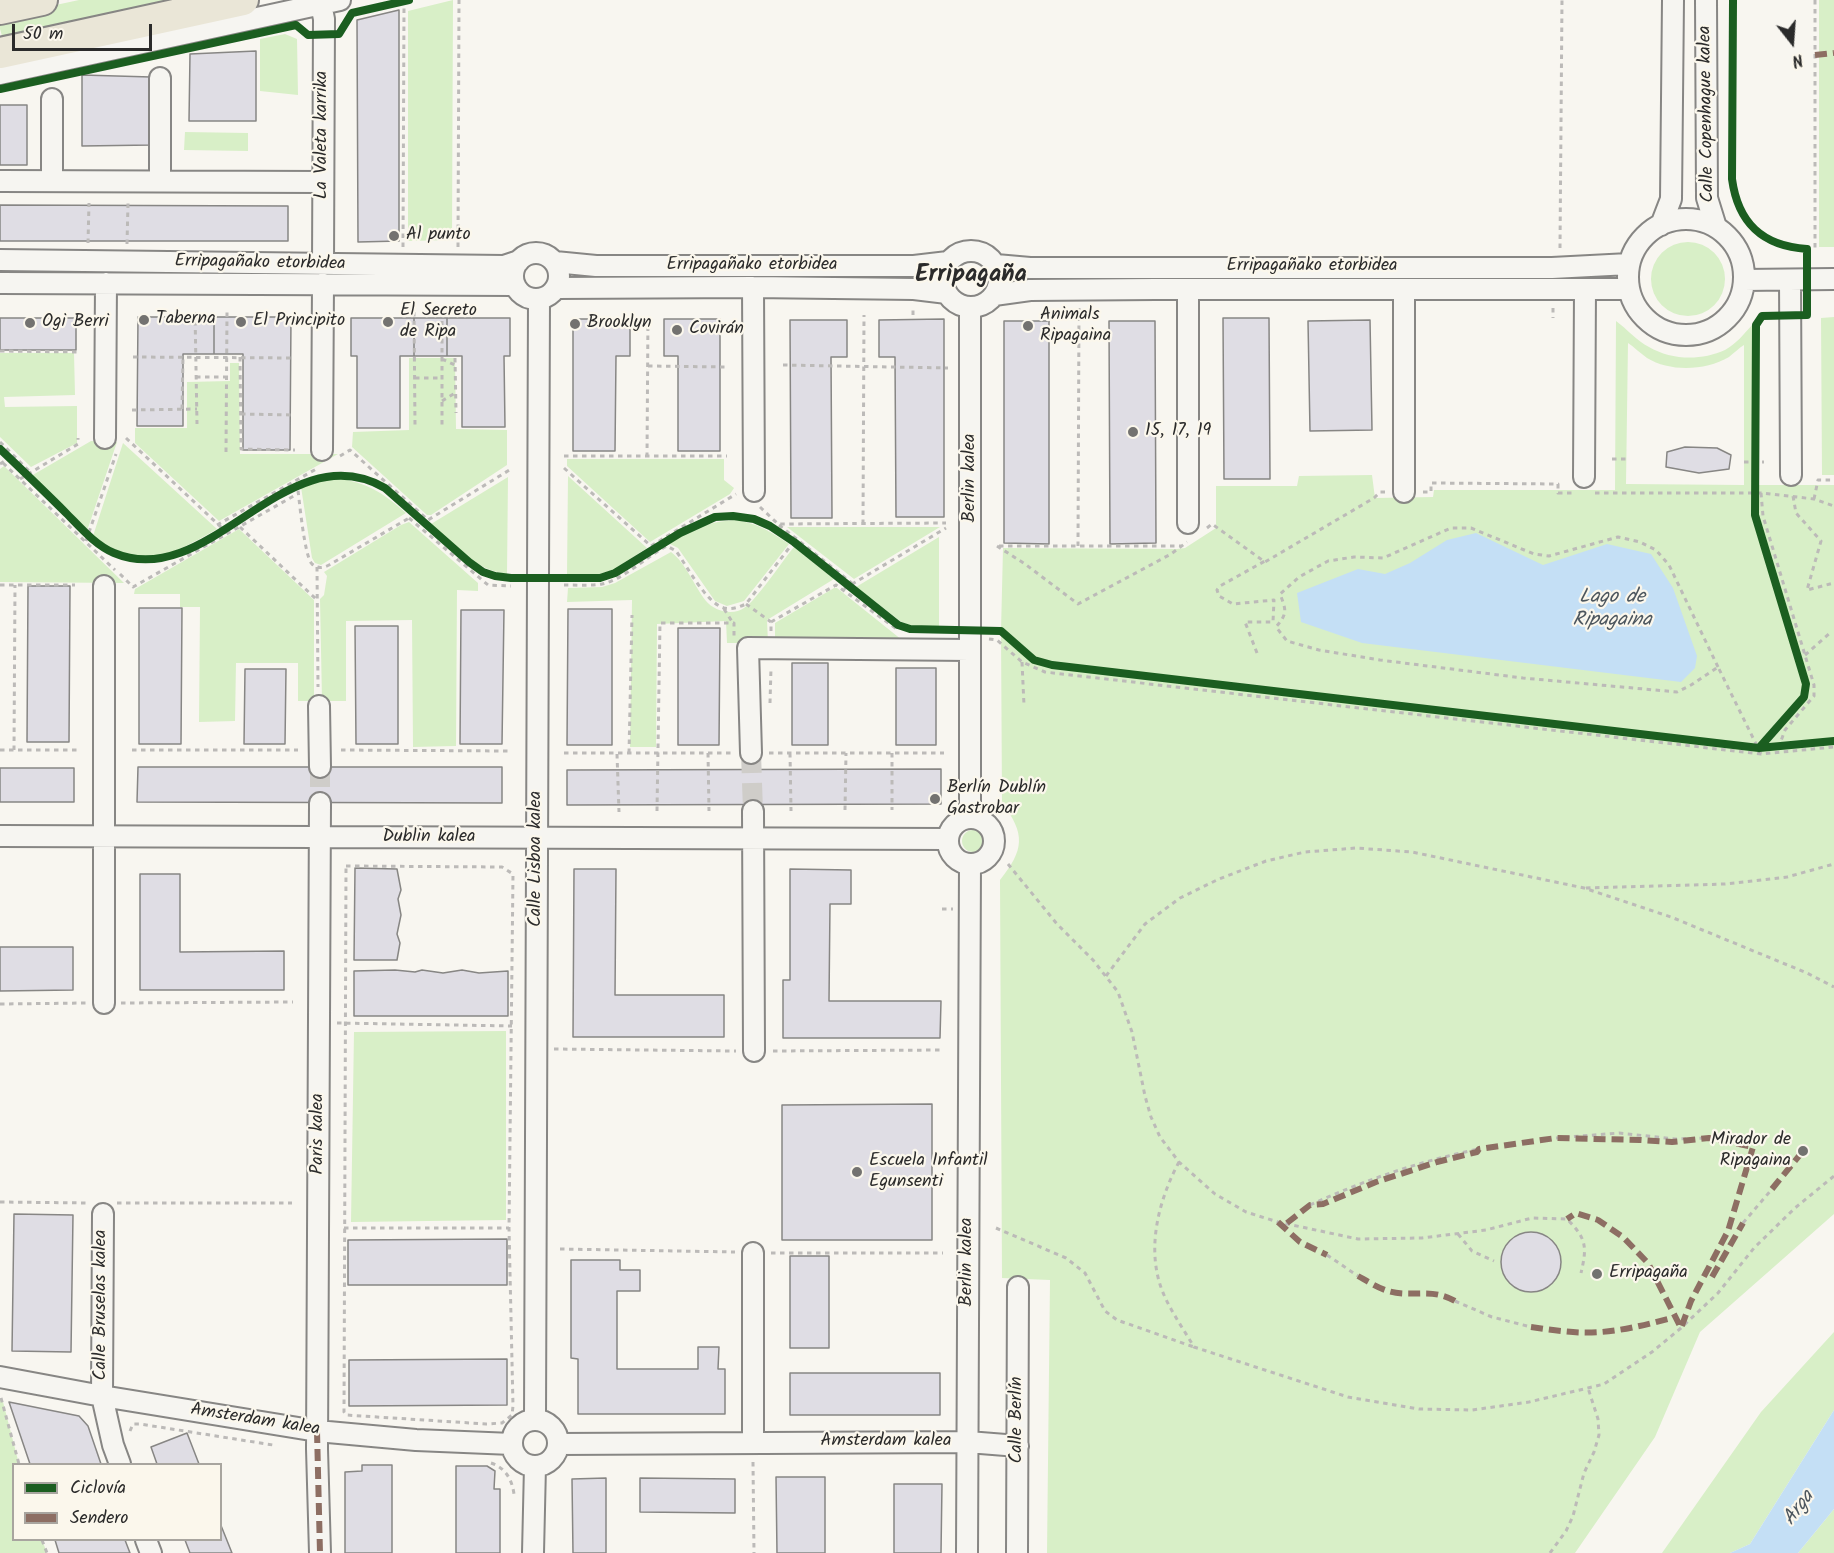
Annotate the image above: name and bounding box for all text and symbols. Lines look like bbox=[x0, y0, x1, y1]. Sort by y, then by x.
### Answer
scale bar bbox=[15, 12, 154, 50]
north arrow bbox=[1762, 12, 1822, 72]
text: 50 m bbox=[23, 20, 63, 49]
street label: Calle Copenhague kalea bbox=[1696, 25, 1720, 203]
text: N bbox=[1789, 46, 1806, 73]
street label: La Valeta karrika bbox=[312, 71, 334, 199]
place label: Al punto bbox=[406, 225, 471, 247]
marker: Al punto bbox=[387, 229, 401, 243]
street label: Erripagañako etorbidea bbox=[174, 252, 346, 276]
street label: Erripagañako etorbidea bbox=[666, 255, 838, 277]
street label: Erripagañako etorbidea bbox=[1226, 256, 1398, 278]
district label: Erripagaña bbox=[915, 263, 1027, 291]
place label: El Secreto de Ripa bbox=[400, 301, 477, 344]
place label: Animals Ripagaina bbox=[1040, 305, 1111, 348]
place label: Taberna bbox=[156, 309, 216, 331]
place label: El Principito bbox=[253, 311, 345, 333]
place label: Ogi Berri bbox=[42, 312, 109, 334]
marker: Taberna bbox=[137, 313, 151, 327]
place label: Brooklyn bbox=[587, 313, 652, 335]
marker: El Principito bbox=[234, 315, 248, 329]
marker: El Secreto de Ripa bbox=[381, 315, 395, 329]
marker: Ogi Berri bbox=[23, 316, 37, 330]
marker: Brooklyn bbox=[568, 317, 582, 331]
place label: Covirán bbox=[689, 319, 744, 341]
marker: Animals Ripagaina bbox=[1021, 319, 1035, 333]
marker: Covirán bbox=[670, 323, 684, 337]
place label: 15, 17, 19 bbox=[1145, 421, 1211, 443]
marker: 15, 17, 19 bbox=[1126, 425, 1140, 439]
street label: Berlin kalea bbox=[960, 434, 982, 522]
water label: Lago de Ripagaina bbox=[1572, 587, 1652, 634]
place label: Berlín Dublín Gastrobar bbox=[947, 778, 1046, 820]
street label: Calle Lisboa kalea bbox=[526, 791, 548, 927]
marker: Berlín Dublín Gastrobar bbox=[928, 792, 942, 806]
street label: Dublin kalea bbox=[382, 827, 476, 849]
street label: Paris kalea bbox=[308, 1093, 330, 1175]
place label: Mirador de Ripagaina bbox=[1711, 1130, 1791, 1172]
marker: Mirador de Ripagaina bbox=[1796, 1144, 1810, 1158]
place label: Escuela Infantil Egunsenti bbox=[869, 1151, 988, 1194]
marker: Escuela Infantil Egunsenti bbox=[850, 1165, 864, 1179]
street label: Berlin kalea bbox=[957, 1218, 979, 1306]
street label: Calle Bruselas kalea bbox=[91, 1230, 113, 1380]
place label: Erripagaña bbox=[1609, 1263, 1688, 1285]
marker: Erripagaña bbox=[1590, 1267, 1604, 1281]
street label: Calle Berlín bbox=[1007, 1376, 1029, 1464]
street label: Amsterdam kalea bbox=[189, 1400, 321, 1442]
street label: Amsterdam kalea bbox=[821, 1431, 951, 1453]
legend bbox=[12, 1463, 222, 1541]
text: Ciclovía bbox=[70, 1474, 126, 1503]
water label: Arga bbox=[1779, 1487, 1821, 1531]
text: Sendero bbox=[70, 1504, 128, 1533]

